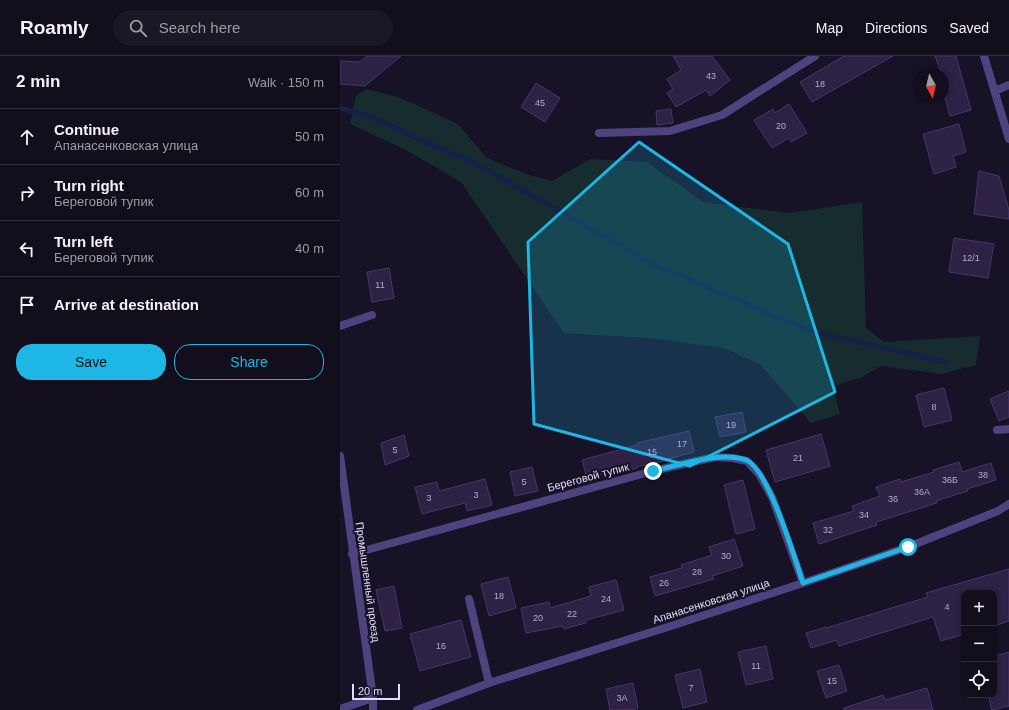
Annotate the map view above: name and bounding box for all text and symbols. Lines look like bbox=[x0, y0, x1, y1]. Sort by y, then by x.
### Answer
search box bbox=[113, 10, 393, 46]
text: Roamly bbox=[20, 17, 89, 38]
icon: search bbox=[127, 17, 149, 39]
text: Search here bbox=[159, 19, 240, 36]
text: Map bbox=[816, 20, 843, 36]
text: Directions bbox=[865, 20, 927, 36]
text: Saved bbox=[949, 20, 989, 36]
north arrow bbox=[913, 68, 949, 104]
house number: 43 bbox=[706, 71, 716, 81]
text: 2 min bbox=[16, 72, 60, 91]
text: Walk · 150 m bbox=[248, 75, 324, 90]
house number: 18 bbox=[815, 79, 825, 89]
house number: 45 bbox=[535, 98, 545, 108]
text: Continue bbox=[54, 121, 119, 138]
house number: 20 bbox=[776, 121, 786, 131]
icon: ahead bbox=[16, 126, 38, 148]
text: 50 m bbox=[295, 129, 324, 144]
text: Апанасенковская улица bbox=[54, 138, 198, 153]
text: Turn right bbox=[54, 177, 124, 194]
icon: right bbox=[16, 182, 38, 204]
text: 60 m bbox=[295, 185, 324, 200]
text: Береговой тупик bbox=[54, 194, 153, 209]
text: Turn left bbox=[54, 233, 113, 250]
icon: left bbox=[16, 238, 38, 260]
text: 40 m bbox=[295, 241, 324, 256]
text: Береговой тупик bbox=[54, 250, 153, 265]
house number: 12/1 bbox=[962, 253, 980, 263]
house number: 11 bbox=[375, 280, 385, 290]
icon: arrive bbox=[16, 294, 38, 316]
text: Arrive at destination bbox=[54, 296, 199, 313]
button: Save bbox=[16, 344, 166, 380]
button: Share bbox=[174, 344, 324, 380]
house number: 8 bbox=[931, 402, 937, 412]
house number: 19 bbox=[726, 420, 736, 430]
house number: 17 bbox=[677, 439, 687, 449]
house number: 5 bbox=[392, 445, 398, 455]
house number: 15 bbox=[647, 447, 657, 457]
house number: 21 bbox=[793, 453, 803, 463]
street label: Береговой тупик bbox=[546, 460, 630, 494]
route end bbox=[644, 462, 662, 480]
house number: 38 bbox=[978, 470, 988, 480]
house number: 36Б bbox=[942, 475, 958, 485]
house number: 5 bbox=[521, 477, 527, 487]
house number: 36А bbox=[914, 487, 930, 497]
house number: 3 bbox=[473, 490, 479, 500]
house number: 3 bbox=[426, 493, 432, 503]
house number: 36 bbox=[888, 494, 898, 504]
house number: 34 bbox=[859, 510, 869, 520]
street label: Промышленный проезд bbox=[354, 521, 382, 644]
house number: 32 bbox=[823, 525, 833, 535]
route start bbox=[899, 538, 917, 556]
house number: 30 bbox=[721, 551, 731, 561]
house number: 28 bbox=[692, 567, 702, 577]
street label: Апанасенковская улица bbox=[651, 576, 772, 626]
house number: 26 bbox=[659, 578, 669, 588]
map controls bbox=[961, 590, 997, 698]
button: + bbox=[961, 590, 997, 626]
house number: 18 bbox=[494, 591, 504, 601]
house number: 24 bbox=[601, 594, 611, 604]
house number: 4 bbox=[944, 602, 950, 612]
house number: 22 bbox=[567, 609, 577, 619]
house number: 20 bbox=[533, 613, 543, 623]
button: − bbox=[961, 626, 997, 662]
house number: 16 bbox=[436, 641, 446, 651]
house number: 11 bbox=[751, 661, 761, 671]
button: locate bbox=[961, 662, 997, 698]
house number: 15 bbox=[827, 676, 837, 686]
scale bar bbox=[352, 682, 400, 701]
house number: 7 bbox=[688, 683, 694, 693]
text: 20 m bbox=[358, 685, 382, 697]
house number: 3А bbox=[616, 693, 628, 703]

